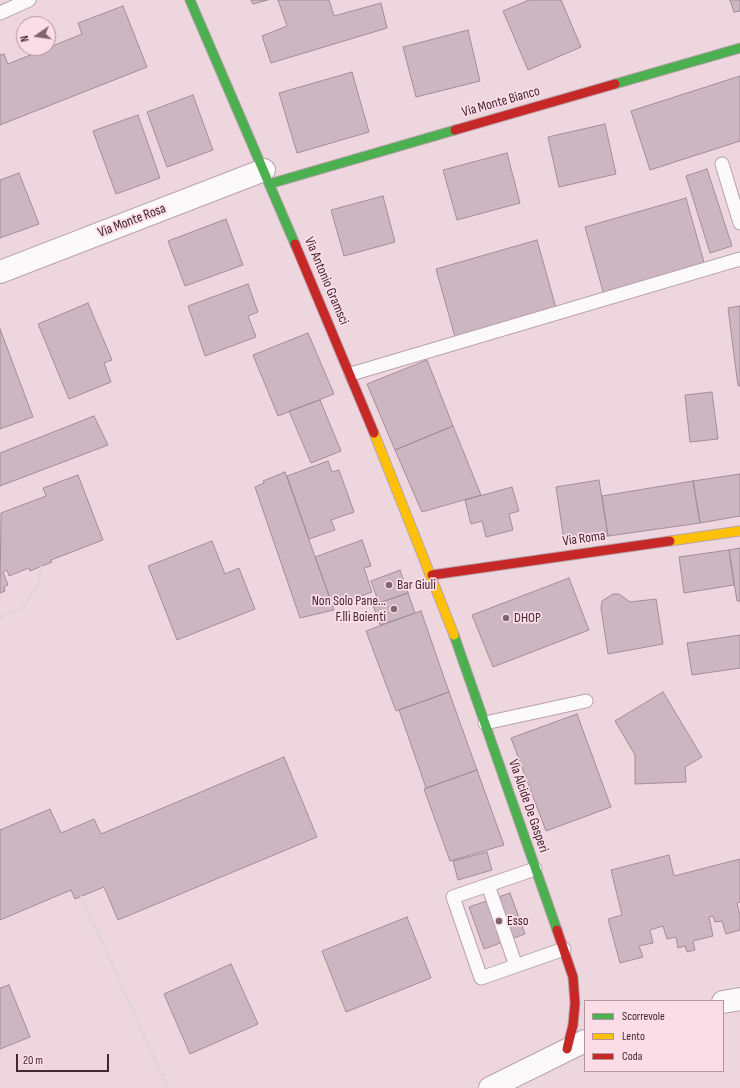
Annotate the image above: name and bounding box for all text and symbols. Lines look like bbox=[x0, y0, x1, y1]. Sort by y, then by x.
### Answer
north arrow bbox=[16, 16, 56, 56]
text: N bbox=[18, 34, 32, 43]
street label: Via Monte Bianco bbox=[460, 83, 542, 121]
street label: Via Monte Rosa bbox=[96, 200, 168, 242]
street label: Via Antonio Gramsci bbox=[300, 235, 352, 327]
street label: Via Roma bbox=[562, 528, 606, 550]
place label: Bar Giuli bbox=[397, 577, 436, 593]
marker: Bar Giuli bbox=[384, 580, 394, 590]
place label: Non Solo Pane... F.lli Boienti bbox=[312, 593, 386, 626]
marker: Non Solo Pane... F.lli Boienti bbox=[389, 604, 399, 614]
place label: DHOP bbox=[514, 610, 541, 626]
marker: DHOP bbox=[501, 613, 511, 623]
street label: Via Alcide De Gasperi bbox=[504, 757, 552, 855]
place label: Esso bbox=[507, 913, 528, 929]
marker: Esso bbox=[494, 916, 504, 926]
legend bbox=[584, 1000, 724, 1072]
text: Scorrevole bbox=[622, 1009, 665, 1024]
text: Lento bbox=[622, 1029, 645, 1044]
scale bar bbox=[18, 1046, 111, 1072]
text: Coda bbox=[622, 1049, 642, 1064]
text: 20 m bbox=[23, 1053, 43, 1068]

